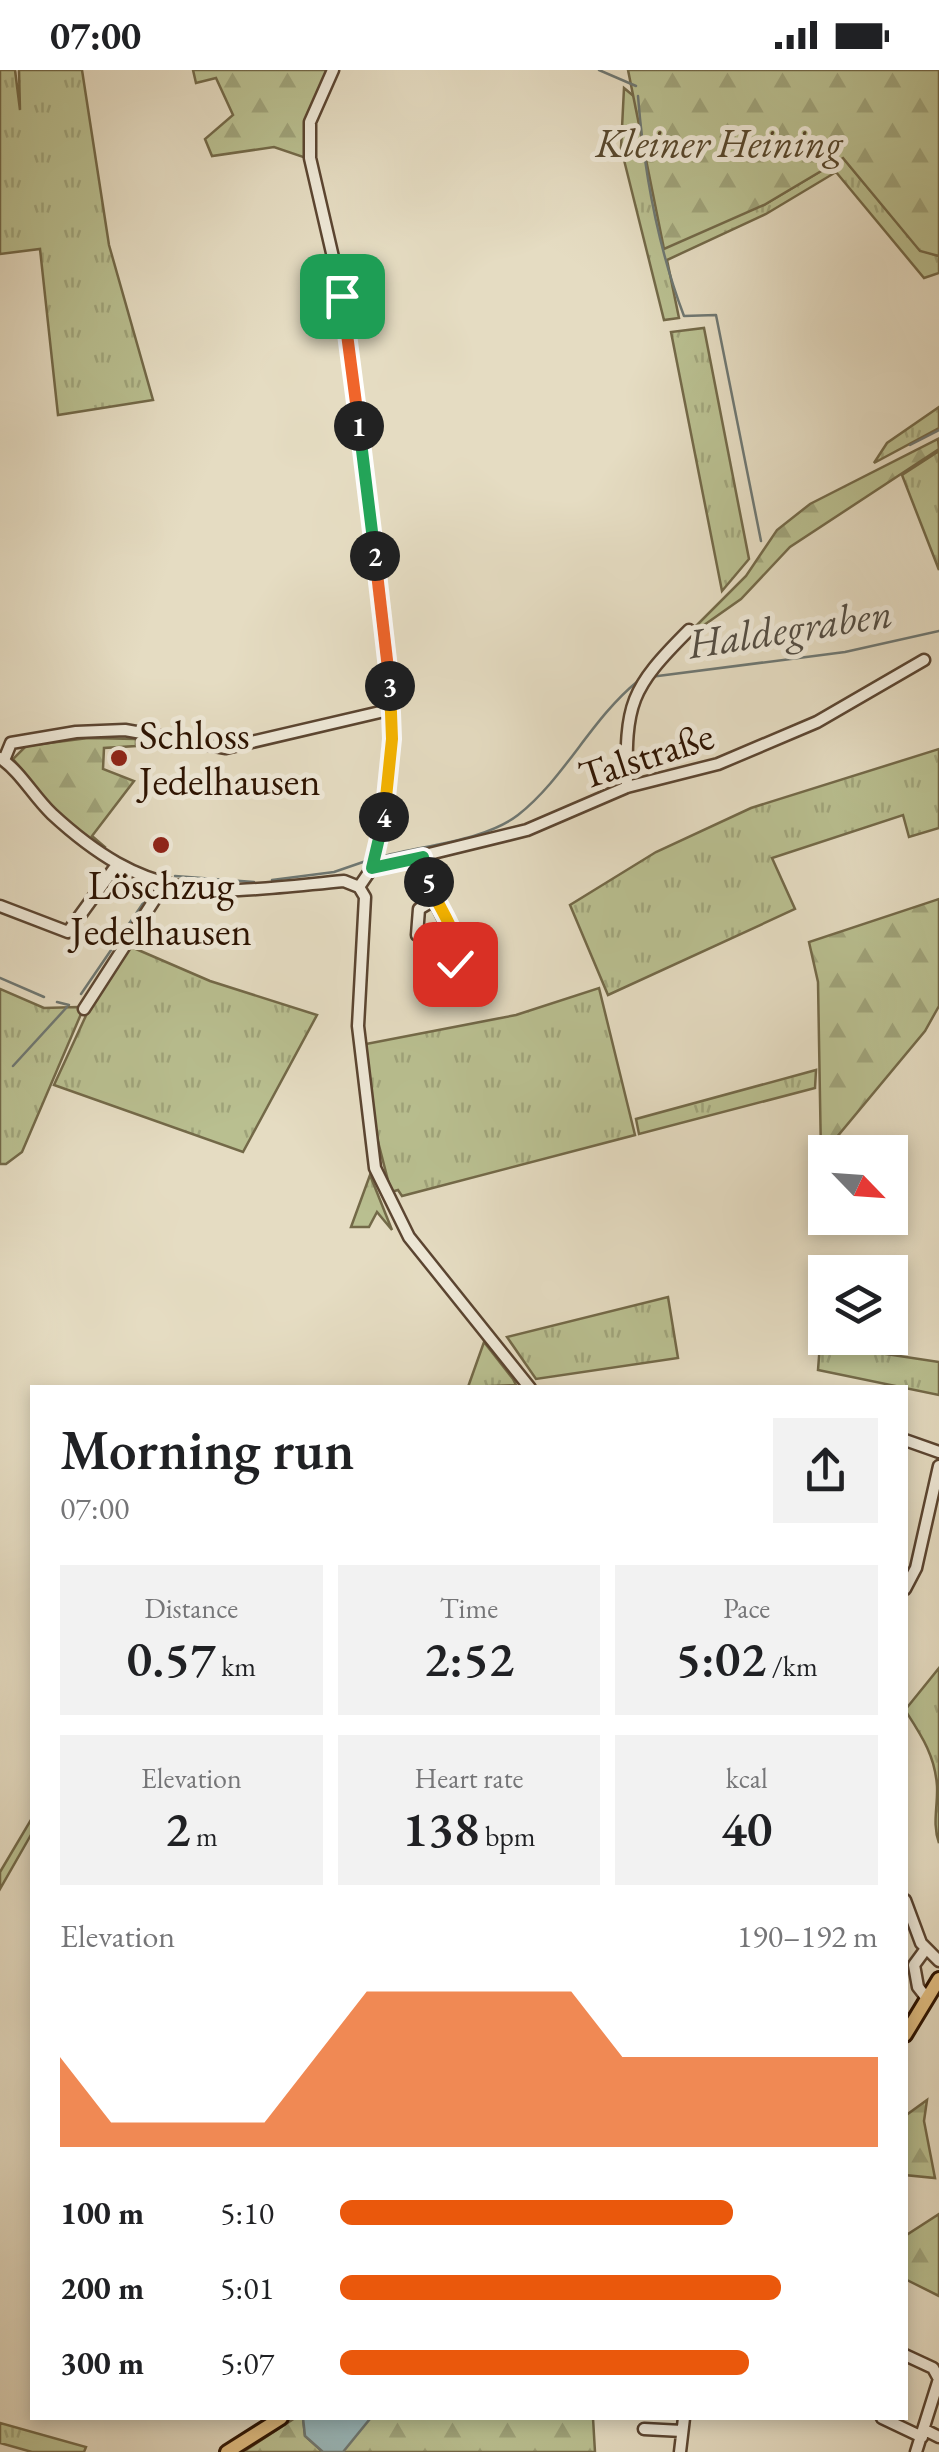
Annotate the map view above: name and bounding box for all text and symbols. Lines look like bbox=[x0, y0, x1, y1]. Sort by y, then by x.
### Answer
text: 07:00 bbox=[50, 11, 141, 60]
park label: Kleiner Heining bbox=[595, 117, 844, 169]
pin bbox=[300, 254, 385, 339]
icon: arrive bbox=[315, 269, 370, 324]
pin: 1 bbox=[334, 401, 384, 451]
text: 1 bbox=[352, 408, 366, 444]
pin: 2 bbox=[350, 531, 400, 581]
text: 2 bbox=[368, 538, 382, 574]
water label: Haldegraben bbox=[683, 585, 896, 671]
pin: 3 bbox=[365, 661, 415, 711]
text: 3 bbox=[383, 668, 397, 704]
place label: Schloss Jedelhausen bbox=[136, 709, 321, 807]
street label: Talstraße bbox=[572, 709, 720, 801]
marker: Schloss Jedelhausen bbox=[108, 747, 130, 769]
pin: 4 bbox=[359, 792, 409, 842]
text: 4 bbox=[377, 799, 391, 835]
marker: Löschzug Jedelhausen bbox=[150, 834, 172, 856]
pin: 5 bbox=[404, 857, 454, 907]
place label: Löschzug Jedelhausen bbox=[67, 859, 252, 957]
text: 5 bbox=[422, 864, 436, 900]
pin bbox=[413, 922, 498, 1007]
icon: check bbox=[428, 937, 483, 992]
north arrow bbox=[808, 1135, 908, 1235]
map controls bbox=[808, 1135, 908, 1355]
button: layers bbox=[808, 1255, 908, 1355]
text: Morning run bbox=[60, 1414, 354, 1485]
button: share bbox=[773, 1418, 878, 1523]
text: 07:00 bbox=[60, 1487, 129, 1529]
text: Distance bbox=[145, 1590, 238, 1626]
text: Time bbox=[440, 1590, 498, 1626]
text: Pace bbox=[723, 1590, 770, 1626]
text: 0.57 bbox=[127, 1626, 216, 1691]
text: 2:52 bbox=[424, 1626, 514, 1691]
text: 5:02 bbox=[676, 1626, 766, 1691]
text: km bbox=[216, 1648, 256, 1684]
text: /km bbox=[766, 1648, 818, 1684]
text: Elevation bbox=[141, 1760, 242, 1796]
text: Heart rate bbox=[415, 1760, 523, 1796]
text: kcal bbox=[726, 1760, 768, 1796]
text: 2 bbox=[165, 1796, 190, 1861]
text: 138 bbox=[402, 1796, 479, 1861]
text: 40 bbox=[721, 1796, 772, 1861]
text: m bbox=[190, 1818, 218, 1854]
text: bpm bbox=[479, 1818, 536, 1854]
text: Elevation bbox=[60, 1915, 175, 1957]
text: 190–192 m bbox=[737, 1915, 878, 1957]
text: 100 m bbox=[60, 2192, 144, 2234]
text: 5:10 bbox=[220, 2192, 274, 2234]
text: 200 m bbox=[60, 2267, 144, 2309]
text: 5:01 bbox=[220, 2267, 274, 2309]
text: 300 m bbox=[60, 2342, 144, 2384]
text: 5:07 bbox=[220, 2342, 274, 2384]

